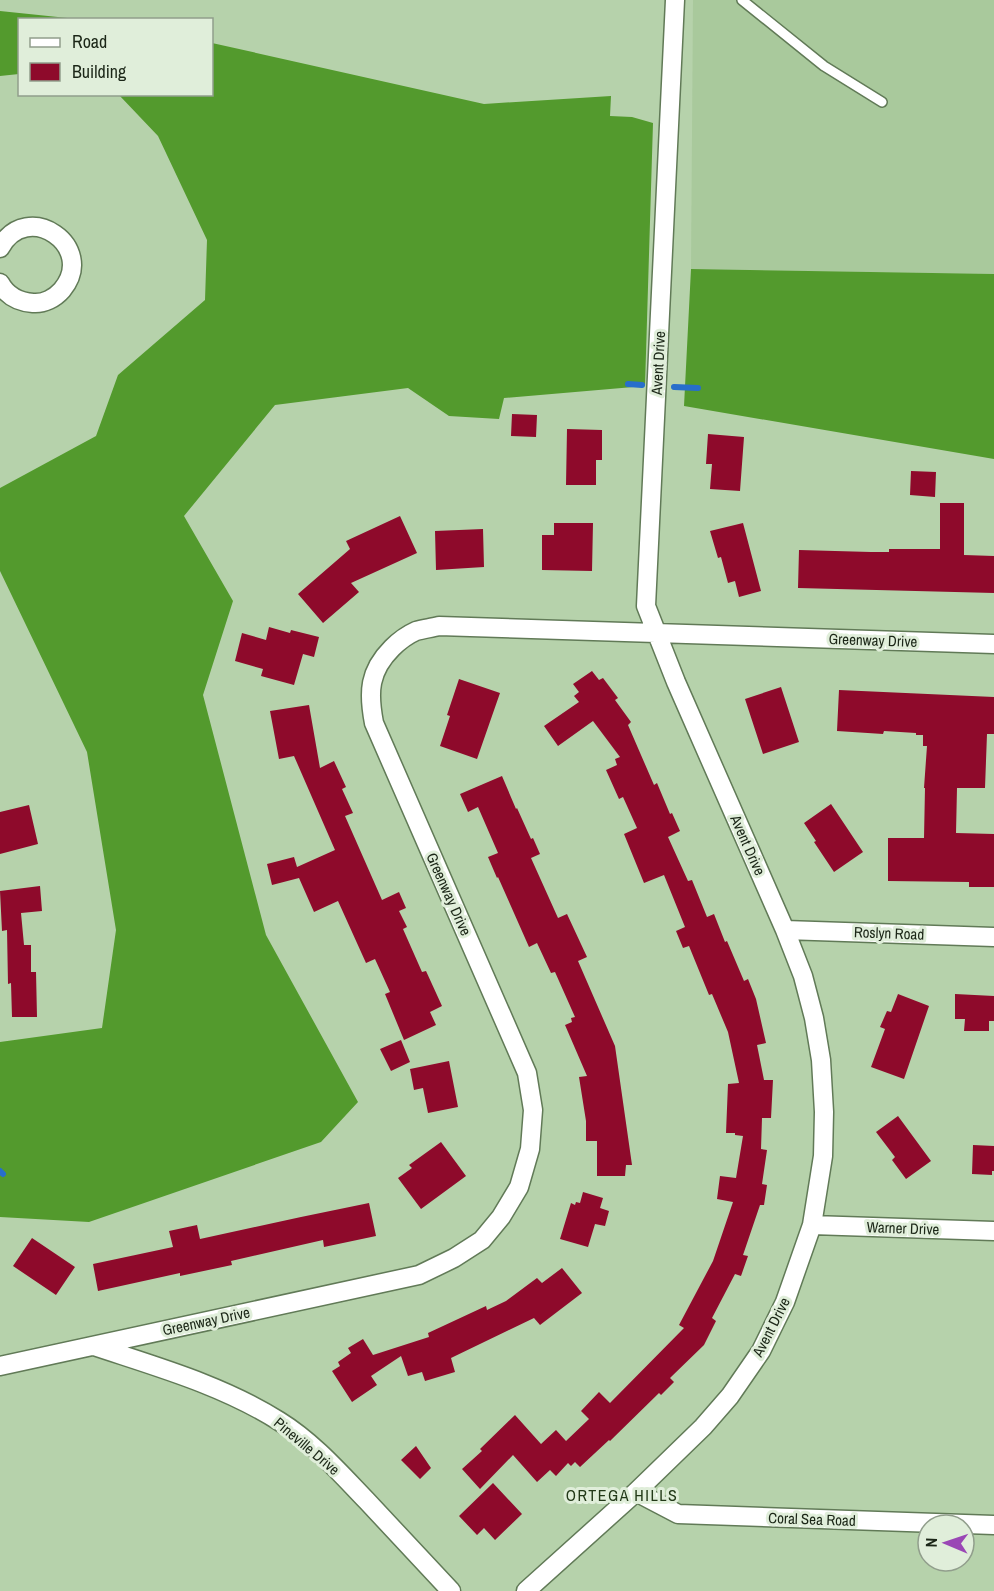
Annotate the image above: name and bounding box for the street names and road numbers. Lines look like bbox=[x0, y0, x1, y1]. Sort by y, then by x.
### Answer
street label: Avent Drive bbox=[646, 330, 670, 397]
street label: Greenway Drive bbox=[828, 628, 918, 652]
street label: Avent Drive bbox=[725, 811, 771, 879]
street label: Greenway Drive bbox=[421, 849, 477, 939]
street label: Roslyn Road bbox=[853, 921, 925, 945]
street label: Warner Drive bbox=[866, 1216, 940, 1240]
street label: Avent Drive bbox=[747, 1294, 795, 1361]
street label: Greenway Drive bbox=[160, 1301, 252, 1341]
street label: Pineville Drive bbox=[270, 1412, 345, 1480]
street label: Coral Sea Road bbox=[768, 1507, 856, 1531]

